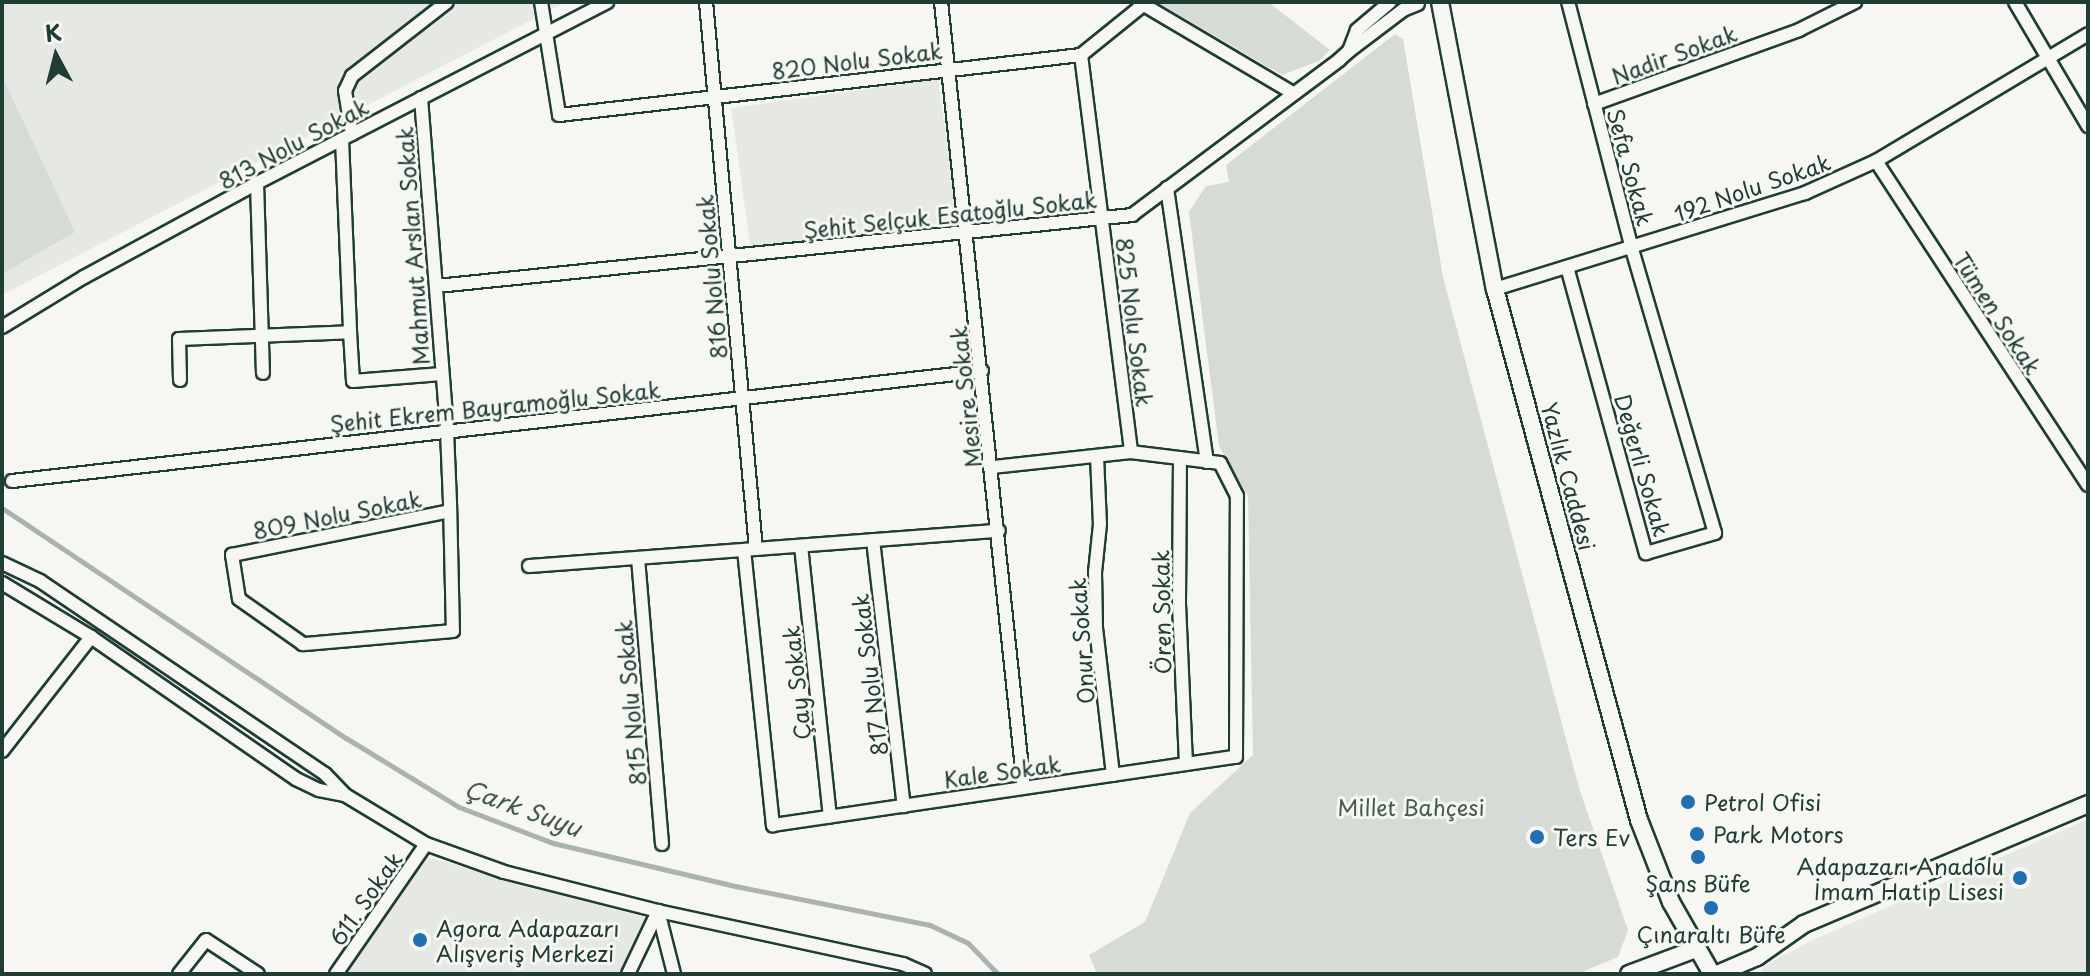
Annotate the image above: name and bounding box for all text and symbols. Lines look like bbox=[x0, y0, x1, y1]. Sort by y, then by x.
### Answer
text: K bbox=[43, 14, 63, 49]
north arrow bbox=[16, 16, 96, 96]
street label: Nadir Sokak bbox=[1607, 19, 1741, 89]
street label: 820 Nolu Sokak bbox=[771, 36, 943, 84]
street label: 813 Nolu Sokak bbox=[214, 92, 372, 194]
street label: Sefa Sokak bbox=[1603, 105, 1659, 229]
street label: Mahmut Arslan Sokak bbox=[390, 125, 434, 367]
street label: 192 Nolu Sokak bbox=[1669, 148, 1835, 226]
street label: Şehit Selçuk Esatoğlu Sokak bbox=[800, 185, 1100, 243]
street label: 816 Nolu Sokak bbox=[691, 193, 731, 361]
street label: 825 Nolu Sokak bbox=[1112, 237, 1158, 407]
street label: Tümen Sokak bbox=[1948, 246, 2048, 380]
street label: Mesire Sokak bbox=[944, 325, 986, 469]
street label: Şehit Ekrem Bayramoğlu Sokak bbox=[326, 375, 664, 437]
street label: Değerli Sokak bbox=[1610, 390, 1676, 540]
street label: Yazlık Caddesi bbox=[1536, 399, 1602, 553]
street label: 809 Nolu Sokak bbox=[251, 485, 423, 543]
street label: Ören Sokak bbox=[1147, 549, 1175, 675]
street label: Onur Sokak bbox=[1063, 577, 1099, 705]
street label: 817 Nolu Sokak bbox=[846, 593, 892, 757]
street label: 815 Nolu Sokak bbox=[610, 620, 650, 786]
street label: Çay Sokak bbox=[777, 624, 815, 742]
street label: Kale Sokak bbox=[941, 750, 1063, 792]
water label: Çark Suyu bbox=[461, 774, 585, 842]
place label: Petrol Ofisi bbox=[1704, 789, 1822, 815]
marker: Petrol Ofisi bbox=[1679, 793, 1697, 811]
park label: Millet Bahçesi bbox=[1336, 794, 1486, 820]
place label: Park Motors bbox=[1713, 821, 1843, 847]
place label: Ters Ev bbox=[1553, 824, 1629, 850]
marker: Park Motors bbox=[1688, 825, 1706, 843]
marker: Ters Ev bbox=[1528, 828, 1546, 846]
street label: 611. Sokak bbox=[322, 845, 408, 951]
marker: Şans Büfe bbox=[1689, 848, 1707, 866]
place label: Adapazarı Anadolu İmam Hatip Lisesi bbox=[1797, 852, 2004, 904]
marker: Adapazarı Anadolu İmam Hatip Lisesi bbox=[2011, 869, 2029, 887]
place label: Şans Büfe bbox=[1646, 870, 1750, 896]
marker: Çınaraltı Büfe bbox=[1702, 899, 1720, 917]
place label: Agora Adapazarı Alışveriş Merkezi bbox=[436, 914, 620, 966]
place label: Çınaraltı Büfe bbox=[1636, 921, 1786, 947]
marker: Agora Adapazarı Alışveriş Merkezi bbox=[411, 931, 429, 949]

